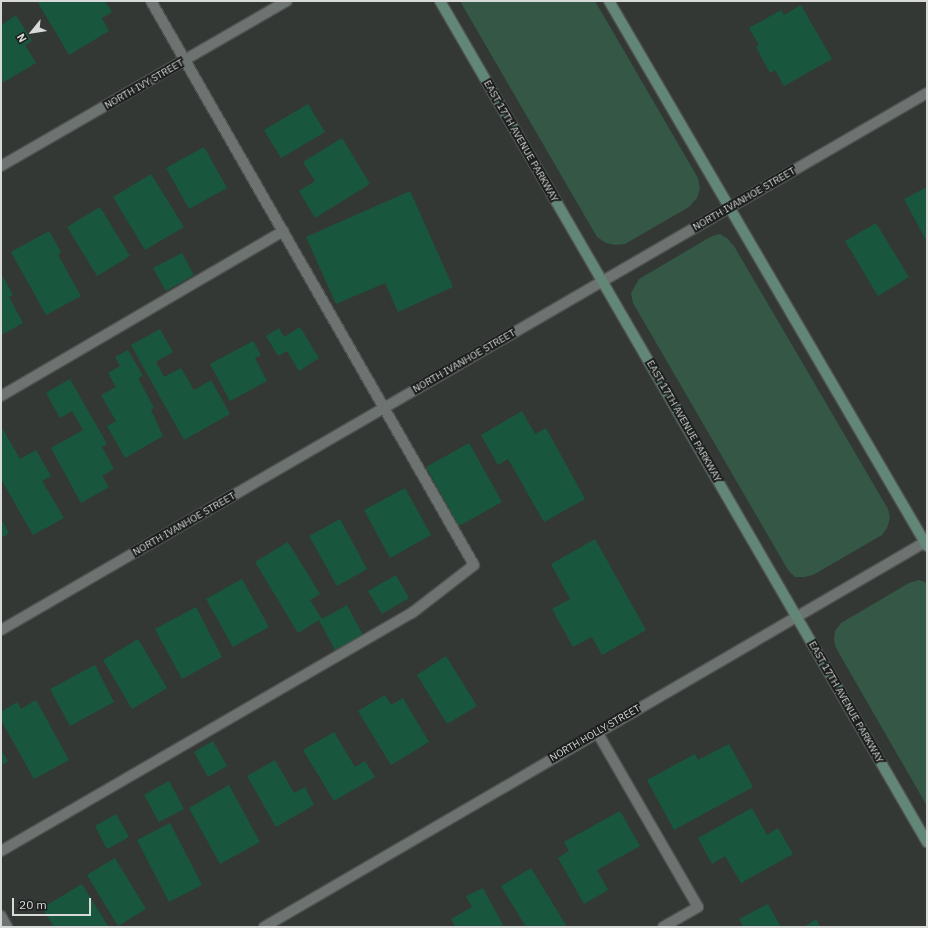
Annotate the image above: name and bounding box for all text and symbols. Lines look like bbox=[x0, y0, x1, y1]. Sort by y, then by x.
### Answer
north arrow bbox=[12, 12, 52, 52]
text: N bbox=[14, 31, 30, 45]
street label: NORTH IVY STREET bbox=[102, 57, 186, 111]
street label: EAST 17TH AVENUE PARKWAY bbox=[481, 78, 561, 204]
street label: NORTH IVANHOE STREET bbox=[691, 165, 797, 233]
street label: NORTH IVANHOE STREET bbox=[411, 327, 517, 395]
street label: EAST 17TH AVENUE PARKWAY bbox=[644, 358, 724, 484]
street label: NORTH IVANHOE STREET bbox=[131, 490, 237, 558]
street label: EAST 17TH AVENUE PARKWAY bbox=[806, 639, 886, 765]
street label: NORTH HOLLY STREET bbox=[548, 702, 642, 764]
scale bar bbox=[14, 890, 93, 916]
text: 20 m bbox=[19, 897, 47, 912]

